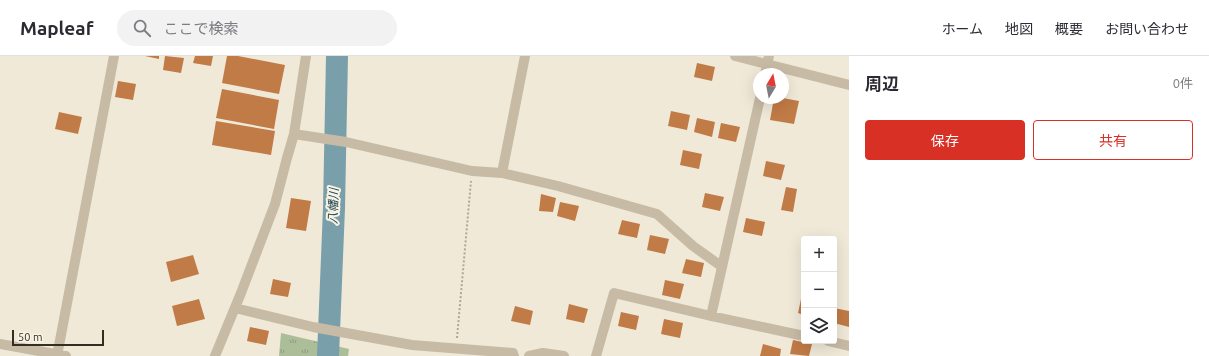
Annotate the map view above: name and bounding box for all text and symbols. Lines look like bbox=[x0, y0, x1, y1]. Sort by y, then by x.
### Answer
search box bbox=[117, 10, 397, 46]
text: Mapleaf bbox=[20, 17, 93, 39]
icon: search bbox=[131, 17, 153, 39]
text: ここで検索 bbox=[163, 20, 238, 37]
text: ホーム bbox=[941, 21, 983, 37]
text: 地図 bbox=[1005, 21, 1033, 37]
text: 概要 bbox=[1055, 21, 1083, 37]
text: お問い合わせ bbox=[1105, 21, 1189, 37]
north arrow bbox=[753, 68, 789, 104]
text: 周辺 bbox=[865, 74, 899, 93]
text: 0件 bbox=[1173, 76, 1193, 90]
button: 保存 bbox=[865, 120, 1025, 160]
button: 共有 bbox=[1033, 120, 1193, 160]
water label: 八幡川 bbox=[326, 186, 340, 224]
map controls bbox=[801, 236, 837, 344]
button: + bbox=[801, 236, 837, 272]
button: − bbox=[801, 272, 837, 308]
button: layers bbox=[801, 308, 837, 344]
scale bar bbox=[12, 328, 104, 347]
text: 50 m bbox=[18, 331, 42, 343]

